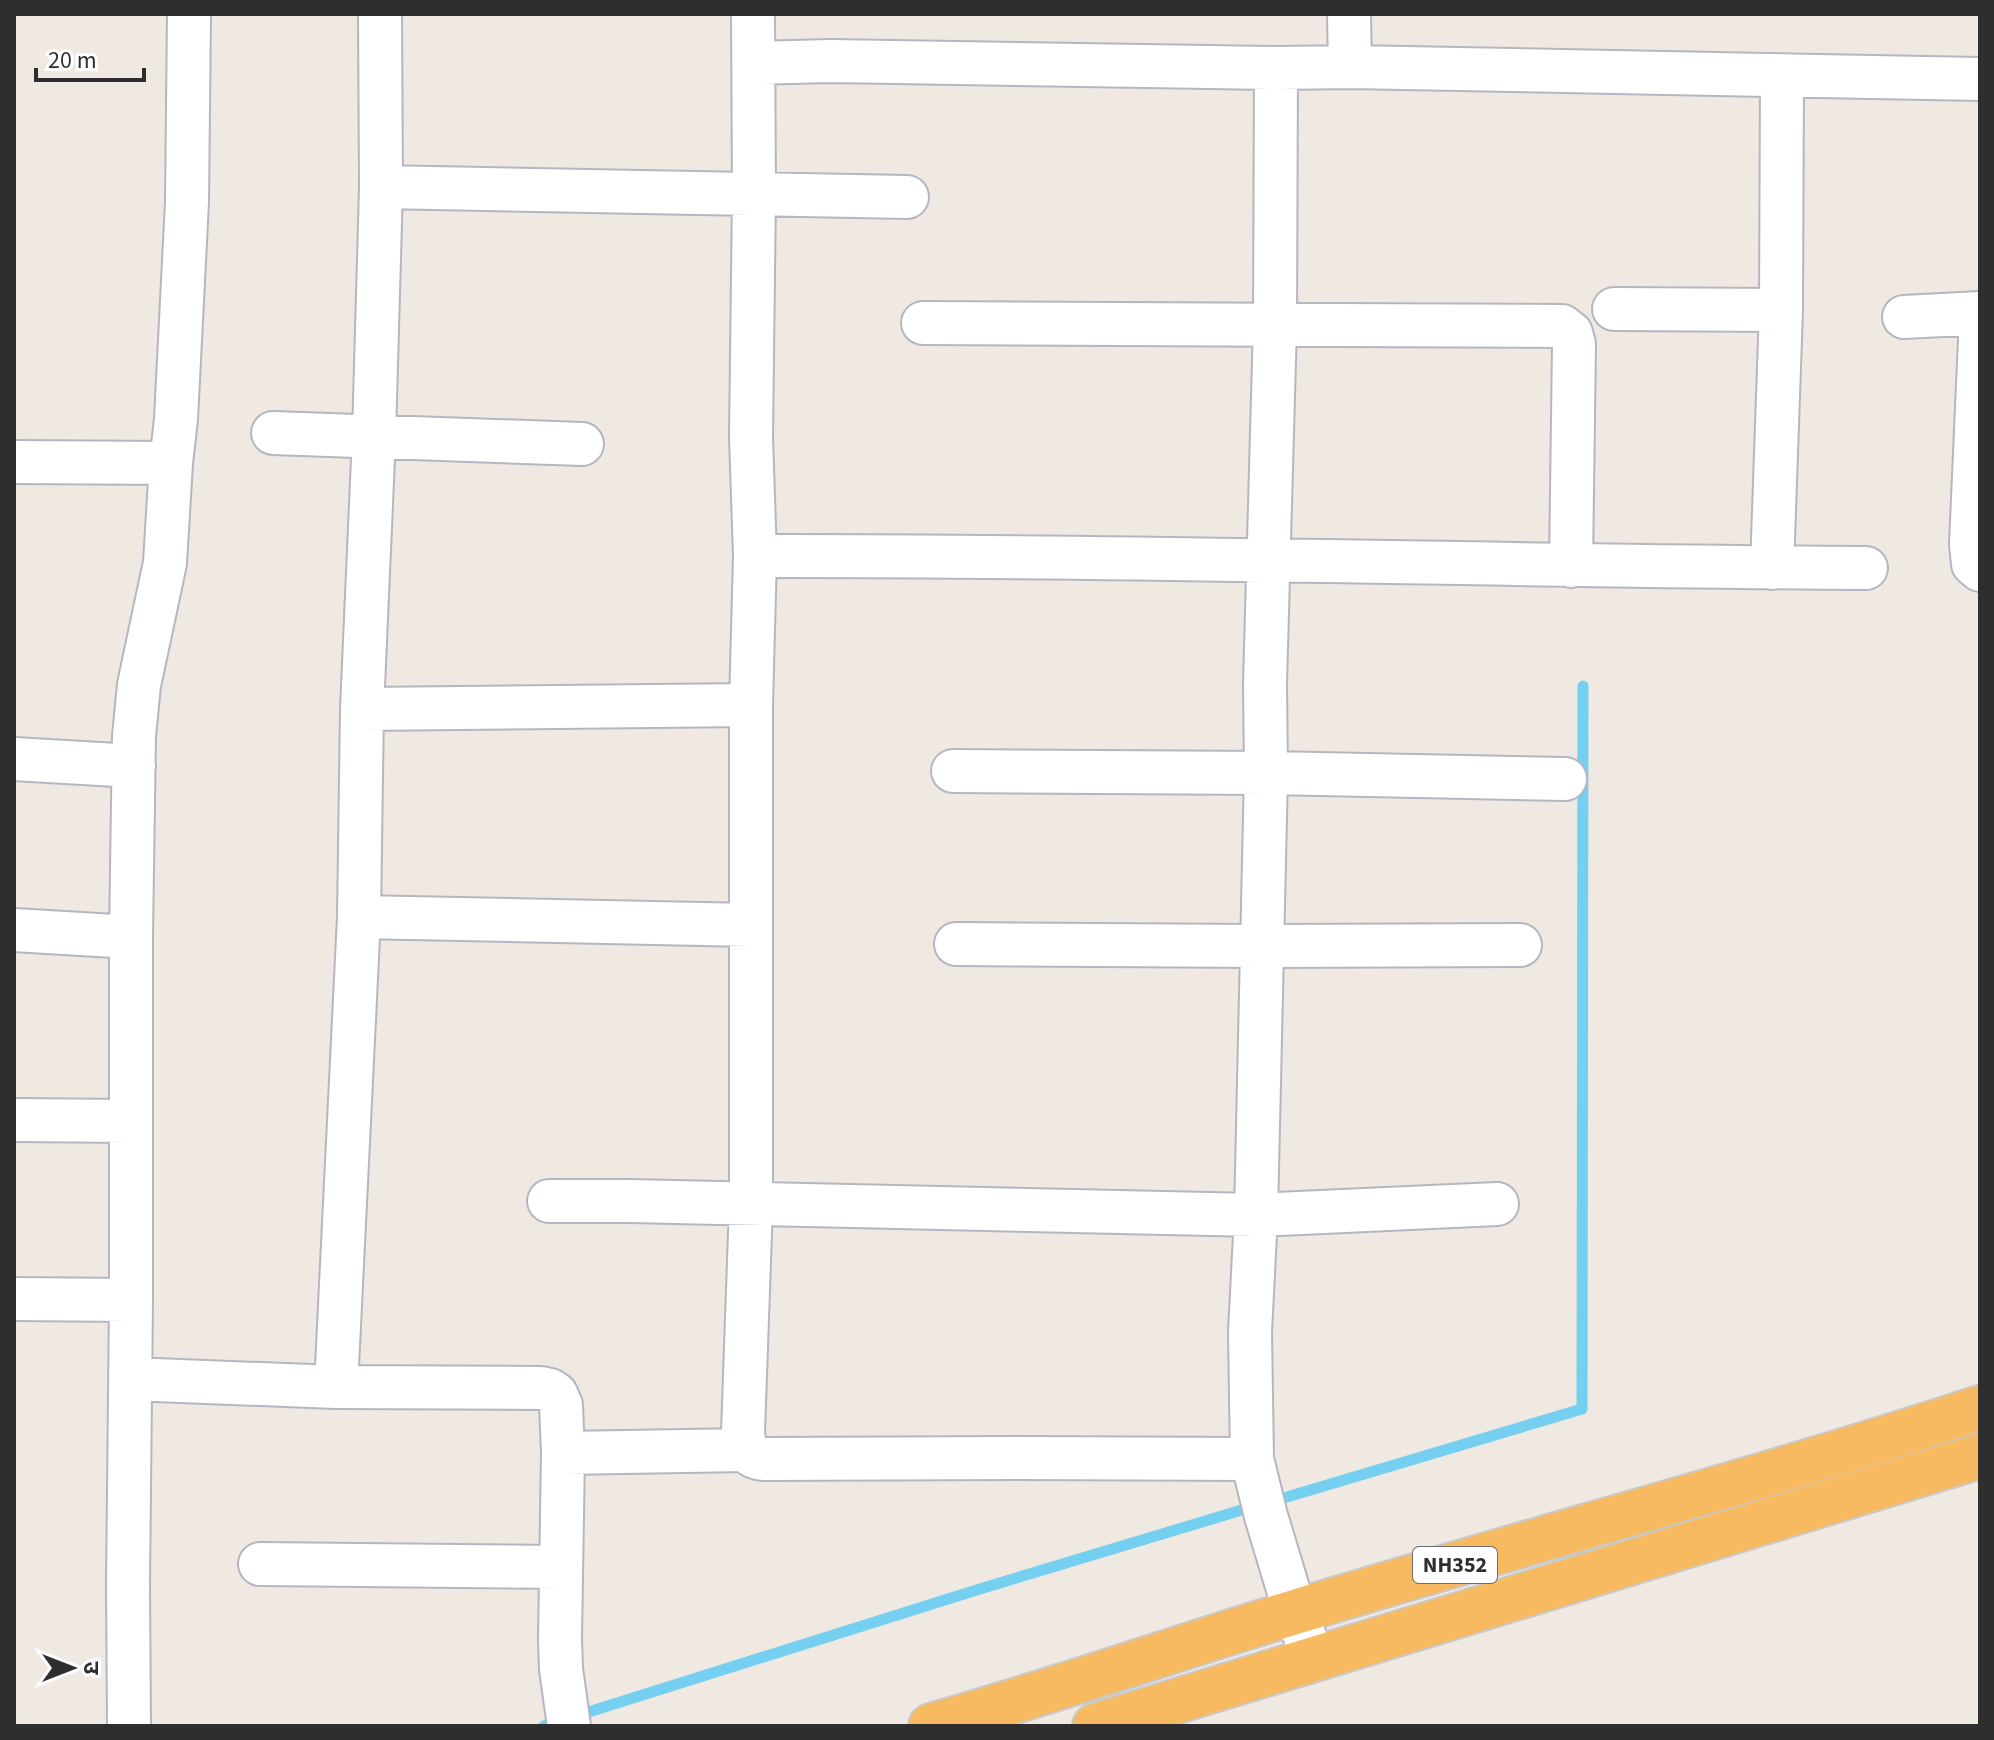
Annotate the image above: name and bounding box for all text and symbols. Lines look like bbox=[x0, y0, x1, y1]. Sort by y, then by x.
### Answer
scale bar bbox=[36, 32, 144, 82]
text: 20 m bbox=[48, 43, 97, 78]
road number: NH352 bbox=[1413, 1547, 1497, 1583]
north arrow bbox=[32, 1628, 112, 1708]
text: उ bbox=[75, 1662, 107, 1676]

